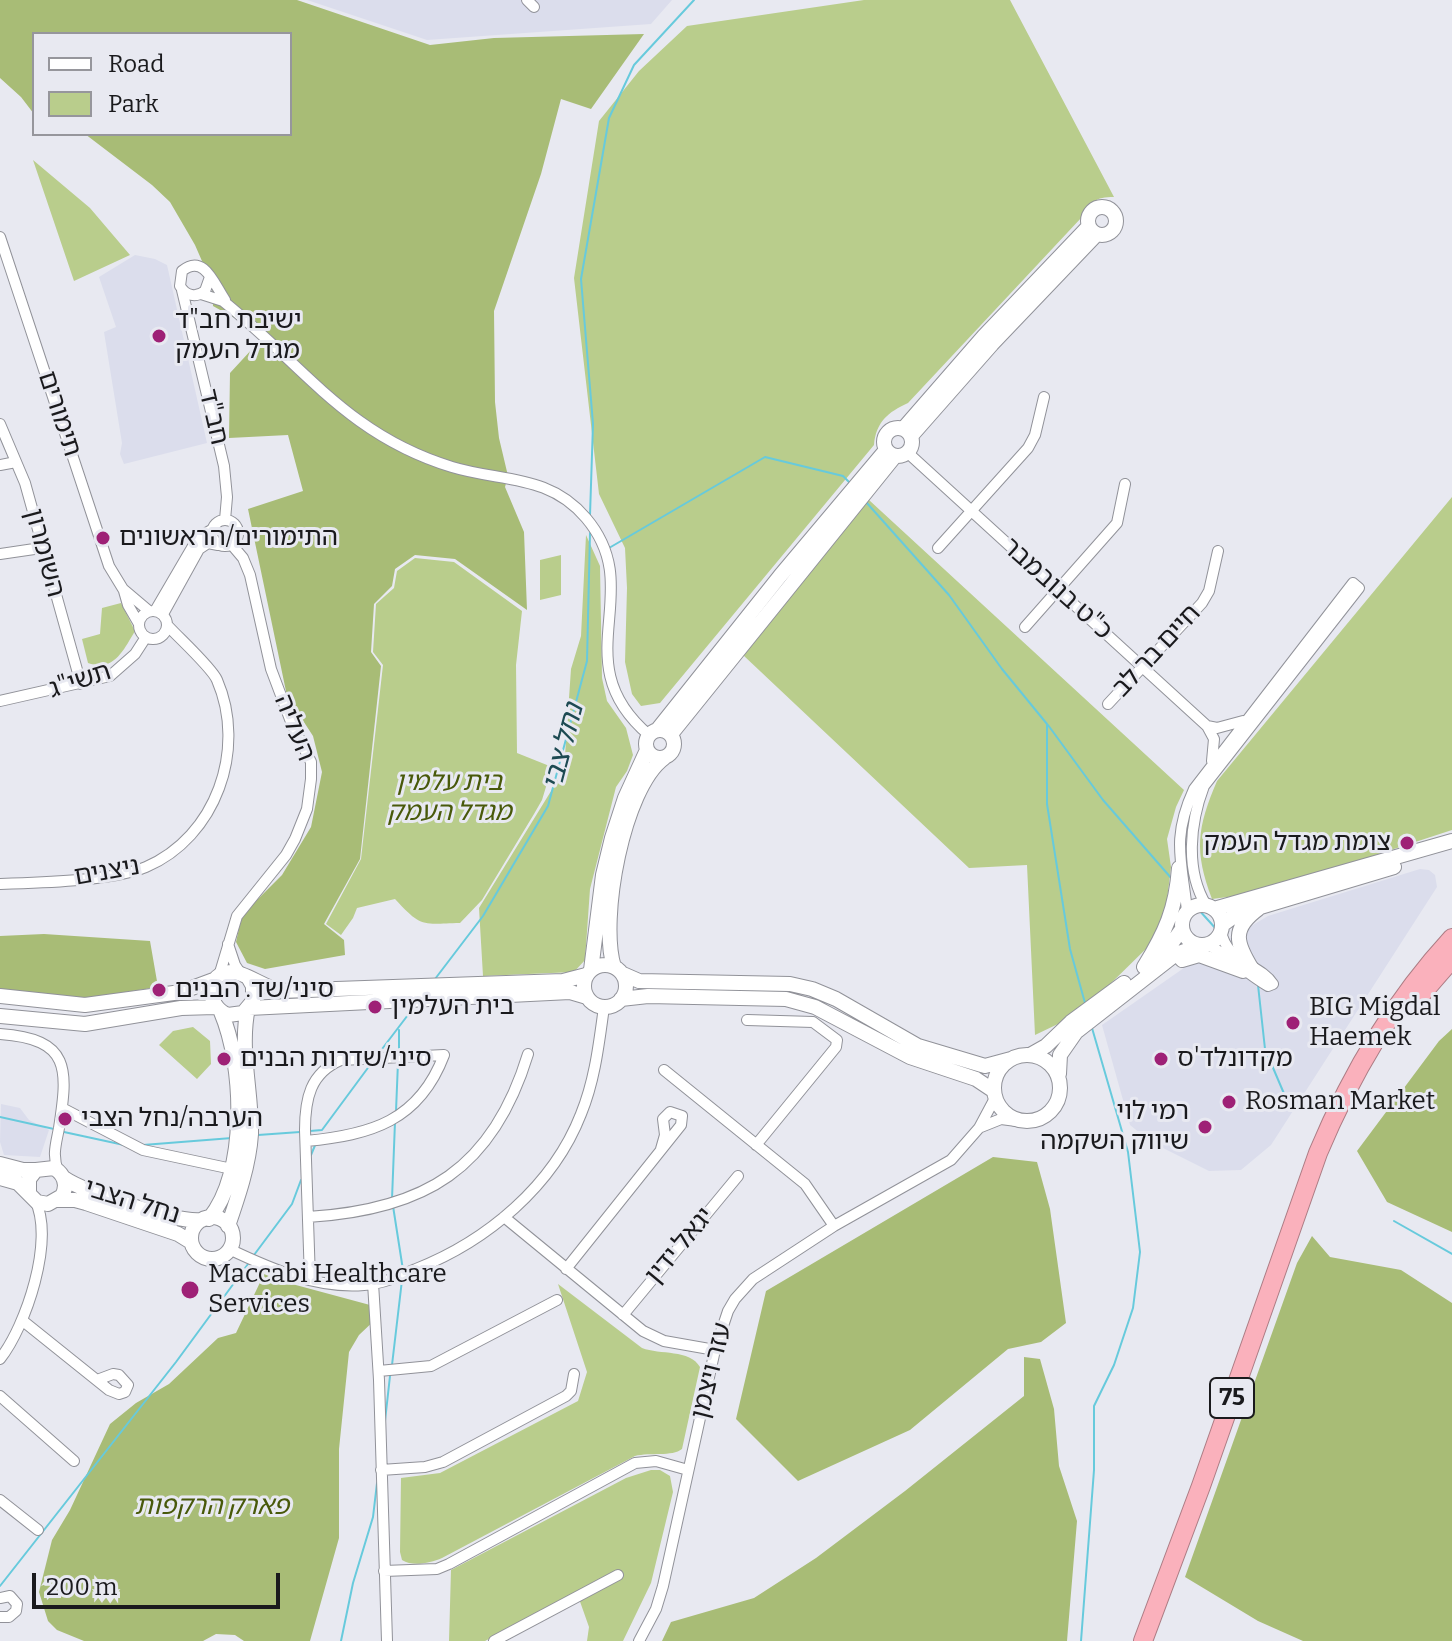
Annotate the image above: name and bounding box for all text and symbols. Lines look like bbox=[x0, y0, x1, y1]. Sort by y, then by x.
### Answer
legend bbox=[32, 32, 292, 136]
text: Road bbox=[108, 50, 164, 78]
text: Park bbox=[108, 90, 159, 118]
place label: ישיבת חב"ד מגדל העמק bbox=[175, 305, 302, 366]
marker: ישיבת חב"ד מגדל העמק bbox=[150, 327, 168, 345]
street label: תימורים bbox=[31, 367, 87, 461]
street label: חב"ד bbox=[191, 386, 235, 448]
street label: השומרון bbox=[17, 505, 71, 601]
place label: התימורים/הראשונים bbox=[119, 522, 338, 554]
marker: התימורים/הראשונים bbox=[94, 529, 112, 547]
street label: כ"ט בנובמבר bbox=[996, 531, 1118, 647]
street label: חיים בר לב bbox=[1106, 598, 1208, 704]
street label: תשי"ג bbox=[45, 656, 115, 706]
street label: העליה bbox=[267, 690, 321, 766]
water label: נחל צבי bbox=[536, 700, 592, 794]
park label: בית עלמין מגדל העמק bbox=[387, 767, 511, 828]
place label: צומת מגדל העמק bbox=[1204, 827, 1391, 859]
marker: צומת מגדל העמק bbox=[1398, 834, 1416, 852]
street label: ניצנים bbox=[72, 851, 142, 893]
place label: סיני/שד. הבנים bbox=[175, 974, 334, 1006]
marker: סיני/שד. הבנים bbox=[150, 981, 168, 999]
place label: בית העלמין bbox=[391, 991, 515, 1023]
place label: BIG Migdal Haemek bbox=[1309, 992, 1440, 1054]
marker: בית העלמין bbox=[366, 998, 384, 1016]
marker: BIG Migdal Haemek bbox=[1284, 1014, 1302, 1032]
place label: סיני/שדרות הבנים bbox=[240, 1043, 432, 1075]
place label: מקדונלד'ס bbox=[1177, 1043, 1293, 1075]
marker: סיני/שדרות הבנים bbox=[215, 1050, 233, 1068]
marker: מקדונלד'ס bbox=[1152, 1050, 1170, 1068]
place label: Rosman Market bbox=[1245, 1086, 1435, 1118]
marker: Rosman Market bbox=[1220, 1093, 1238, 1111]
place label: רמי לוי שיווק השקמה bbox=[1040, 1096, 1189, 1158]
place label: הערבה/נחל הצבי bbox=[81, 1103, 263, 1135]
marker: הערבה/נחל הצבי bbox=[56, 1110, 74, 1128]
marker: רמי לוי שיווק השקמה bbox=[1196, 1118, 1214, 1136]
street label: נחל הצבי bbox=[80, 1173, 184, 1231]
street label: יגאל ידין bbox=[639, 1201, 721, 1291]
place label: Maccabi Healthcare Services bbox=[208, 1259, 447, 1320]
marker: Maccabi Healthcare Services bbox=[179, 1279, 201, 1301]
street label: עזר ויצמן bbox=[685, 1319, 739, 1423]
road number: 75 bbox=[1210, 1378, 1254, 1418]
park label: פארק הרקפות bbox=[135, 1491, 289, 1523]
scale bar bbox=[36, 1557, 284, 1607]
text: 200 m bbox=[46, 1573, 118, 1601]

